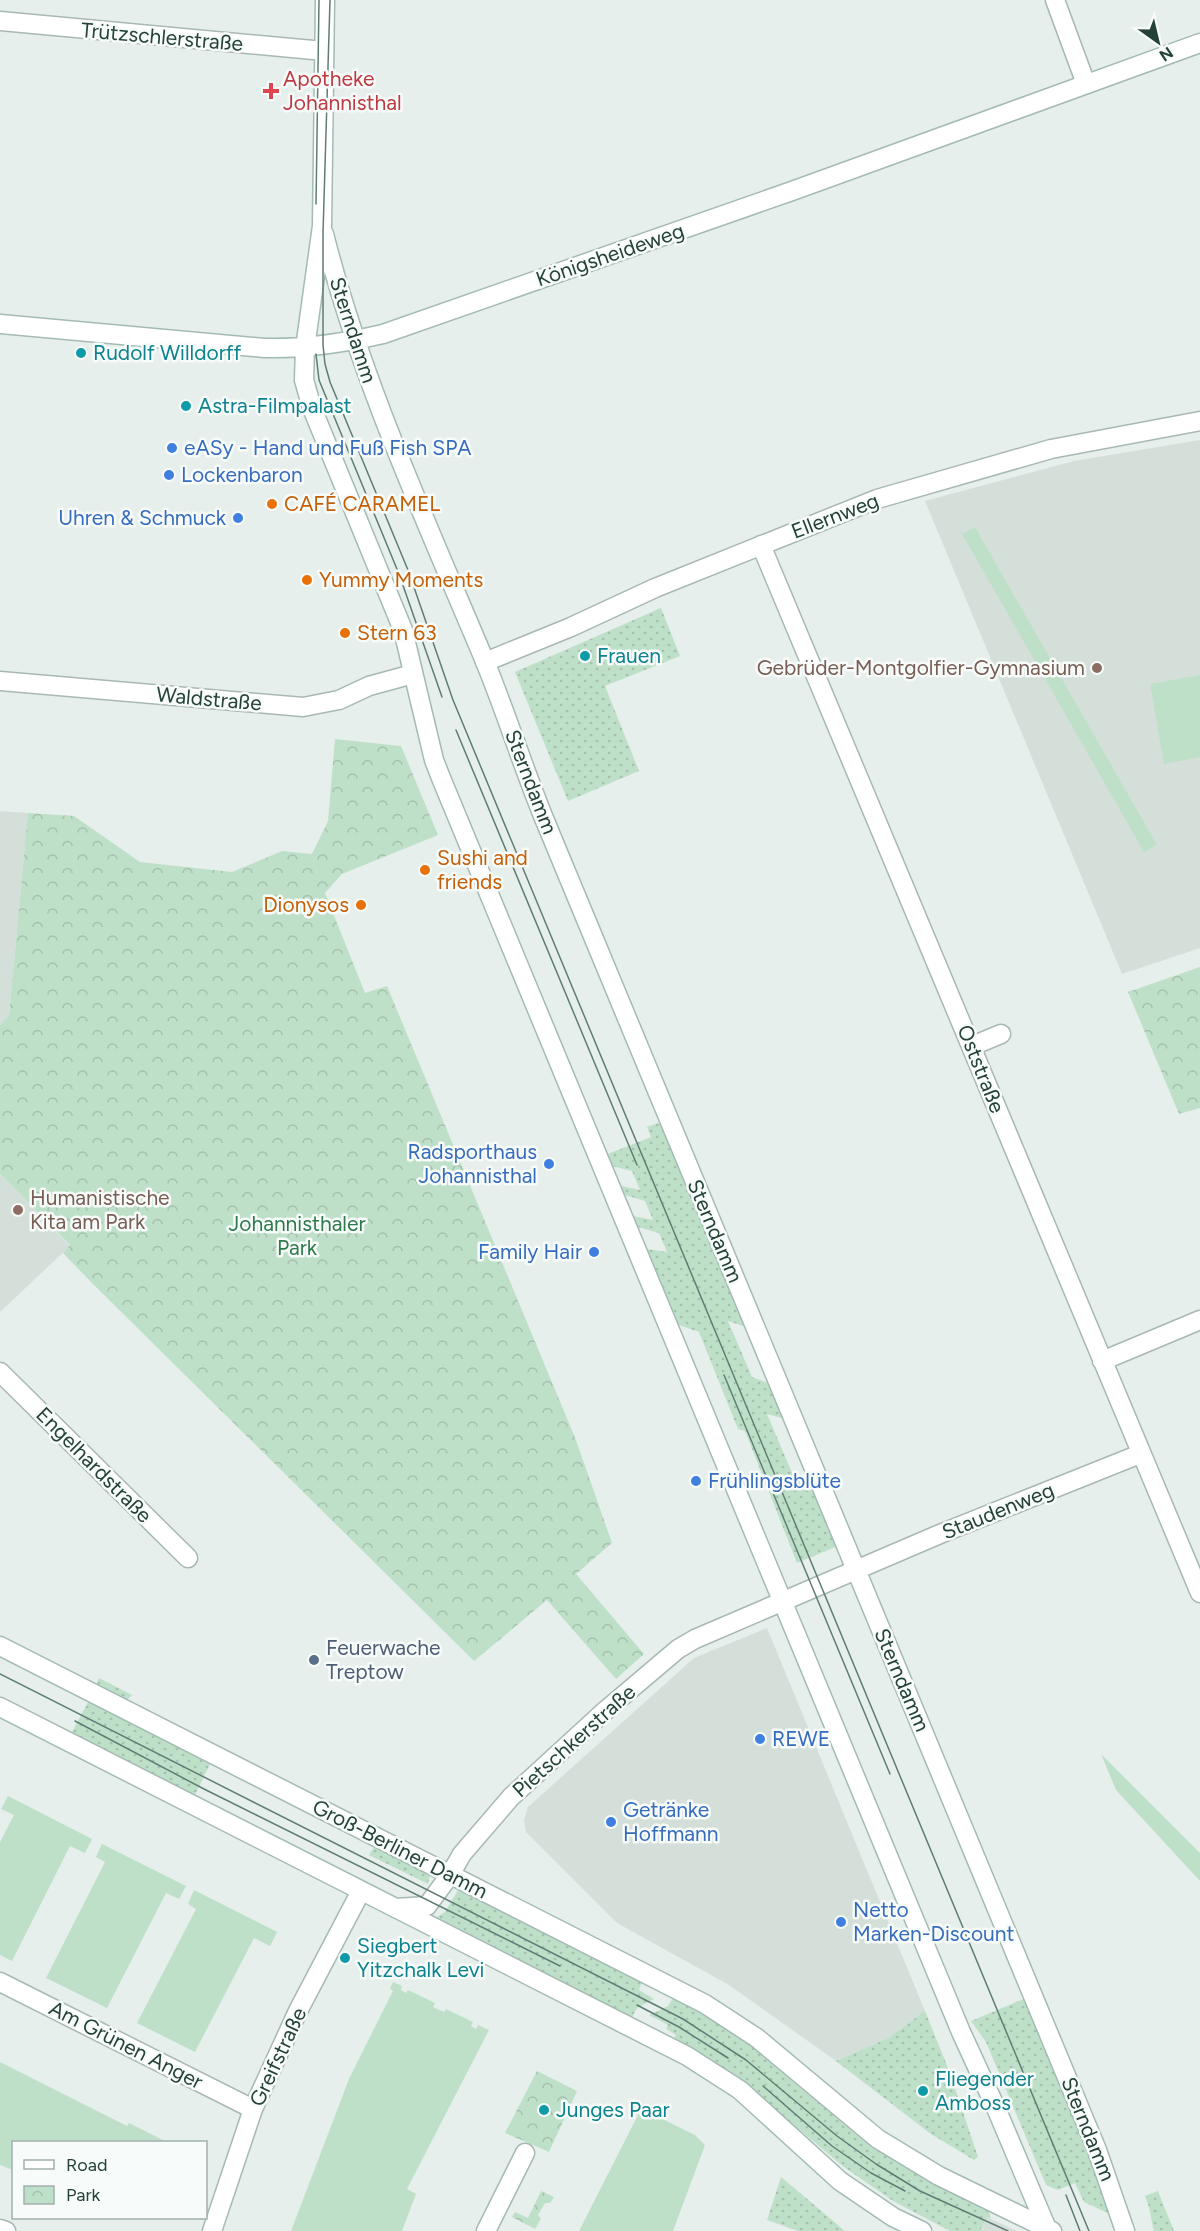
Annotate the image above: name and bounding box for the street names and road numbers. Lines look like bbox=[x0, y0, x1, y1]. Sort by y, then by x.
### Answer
street label: Trützschlerstraße bbox=[80, 17, 244, 56]
street label: Königsheideweg bbox=[532, 217, 687, 292]
street label: Sterndamm bbox=[325, 274, 382, 386]
street label: Ellernweg bbox=[787, 487, 882, 544]
street label: Waldstraße bbox=[155, 681, 263, 716]
street label: Sterndamm bbox=[500, 726, 563, 838]
street label: Oststraße bbox=[952, 1021, 1010, 1117]
street label: Sterndamm bbox=[682, 1175, 748, 1286]
street label: Engelhardstraße bbox=[31, 1402, 157, 1528]
street label: Staudenweg bbox=[938, 1477, 1057, 1544]
street label: Sterndamm bbox=[869, 1624, 935, 1735]
street label: Pietschkerstraße bbox=[507, 1679, 640, 1802]
street label: Groß-Berliner Damm bbox=[309, 1794, 492, 1904]
street label: Am Grünen Anger bbox=[45, 1995, 207, 2094]
street label: Greifstraße bbox=[244, 2003, 311, 2110]
street label: Sterndamm bbox=[1056, 2073, 1121, 2184]

